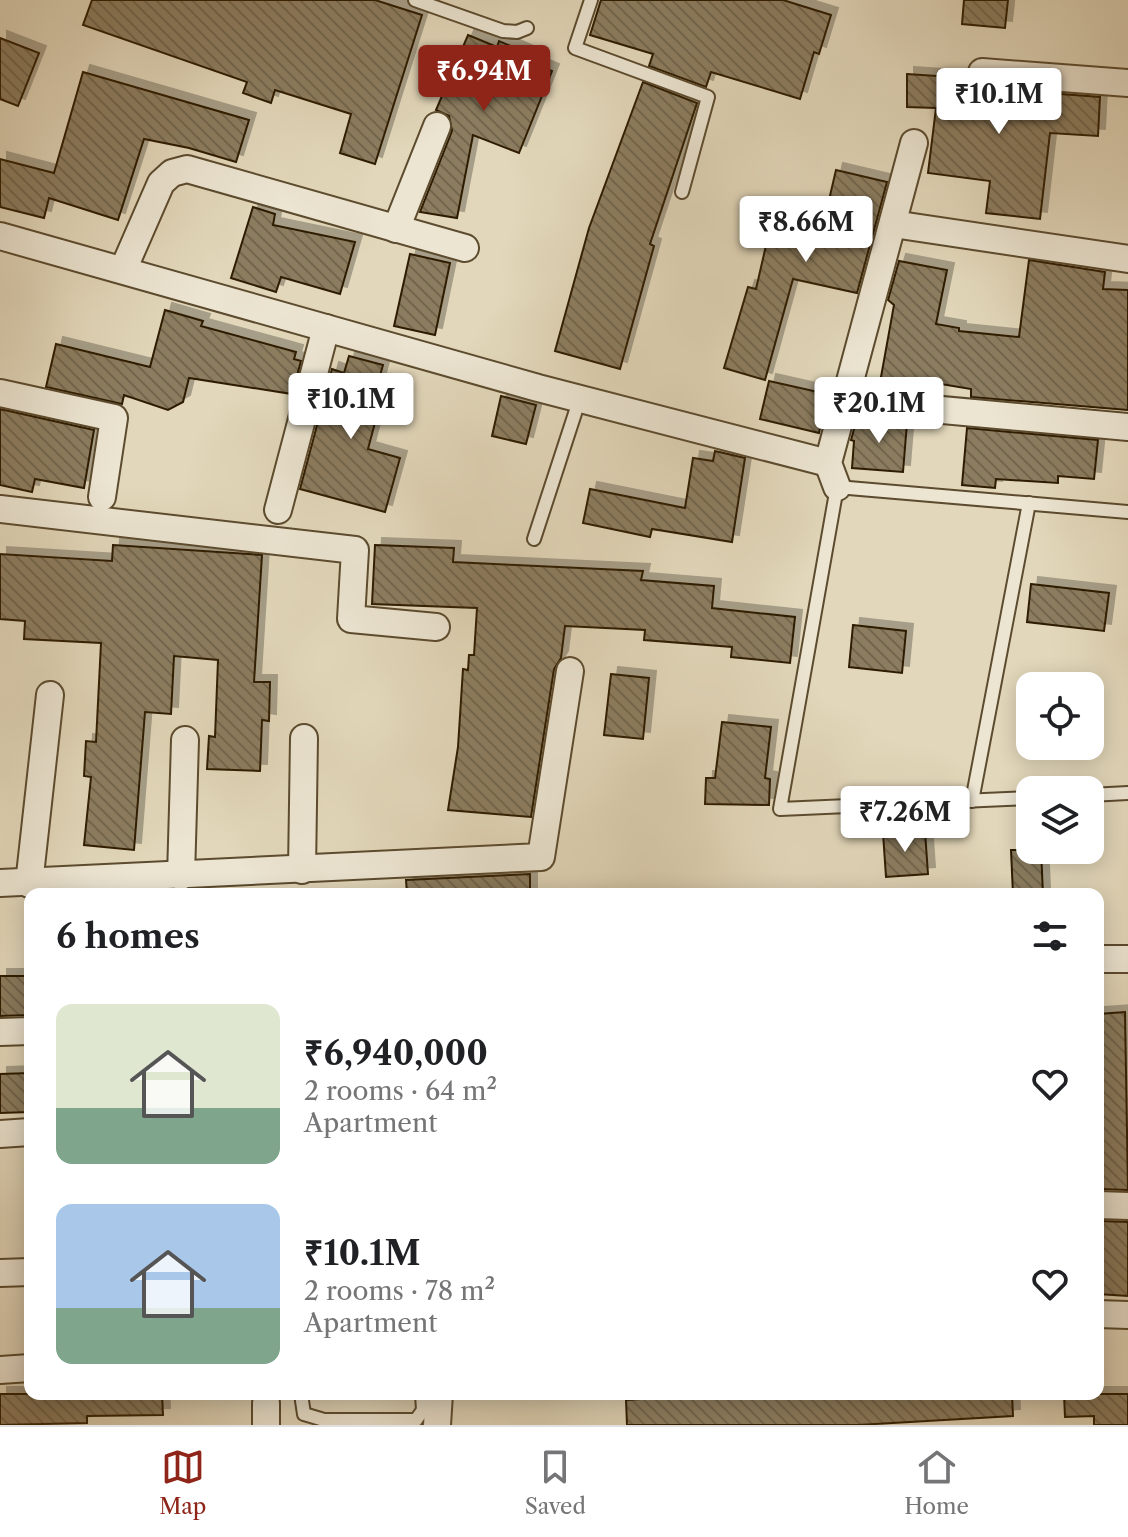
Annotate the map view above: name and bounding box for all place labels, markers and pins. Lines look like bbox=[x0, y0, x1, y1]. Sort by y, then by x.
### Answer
pin: ₹6.94M bbox=[419, 45, 549, 113]
pin: ₹10.1M bbox=[934, 68, 1064, 136]
pin: ₹8.66M bbox=[741, 196, 871, 264]
pin: ₹10.1M bbox=[286, 373, 416, 441]
pin: ₹20.1M bbox=[814, 377, 944, 445]
pin: ₹7.26M bbox=[840, 786, 970, 854]

